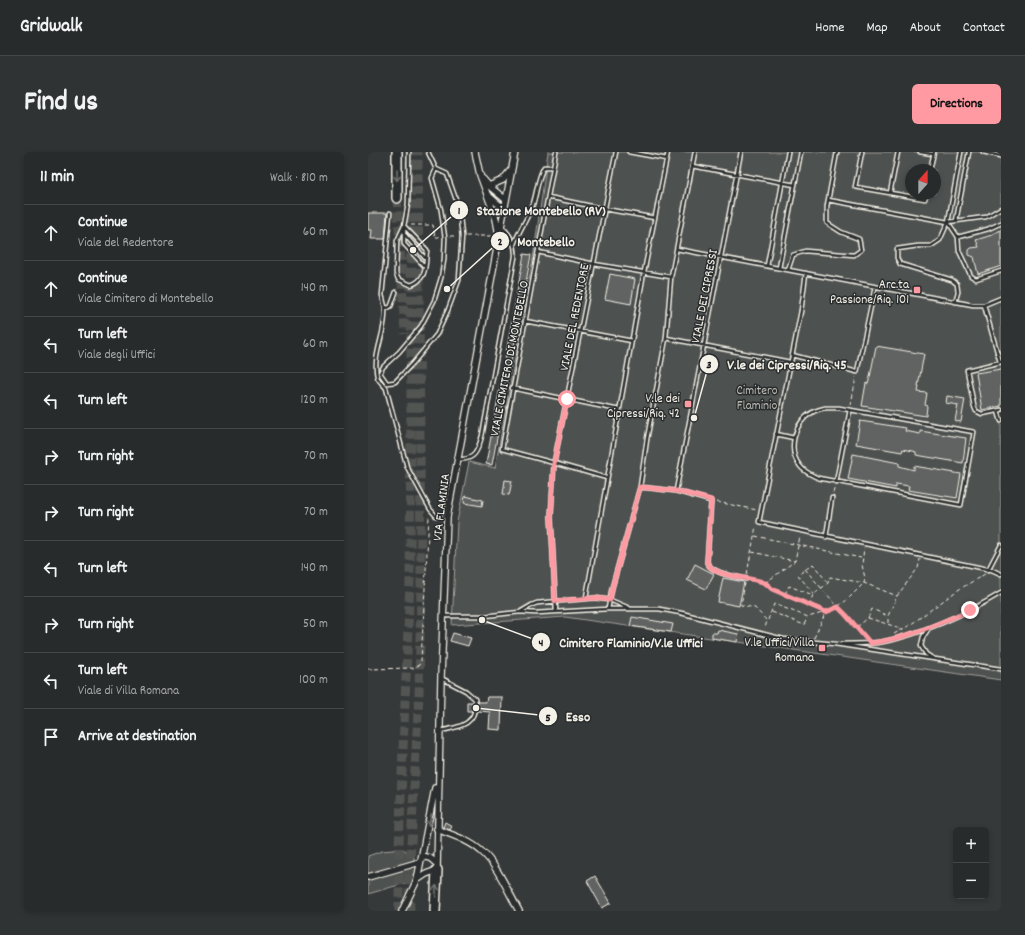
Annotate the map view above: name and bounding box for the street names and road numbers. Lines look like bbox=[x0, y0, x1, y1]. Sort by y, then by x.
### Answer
street label: VIALE DEI CIPRESSI bbox=[687, 248, 724, 345]
street label: VIALE DEL REDENTORE bbox=[556, 262, 595, 373]
street label: VIALE CIMITERO DI MONTEBELLO bbox=[486, 279, 535, 438]
street label: VIA FLAMINIA bbox=[429, 473, 456, 542]

